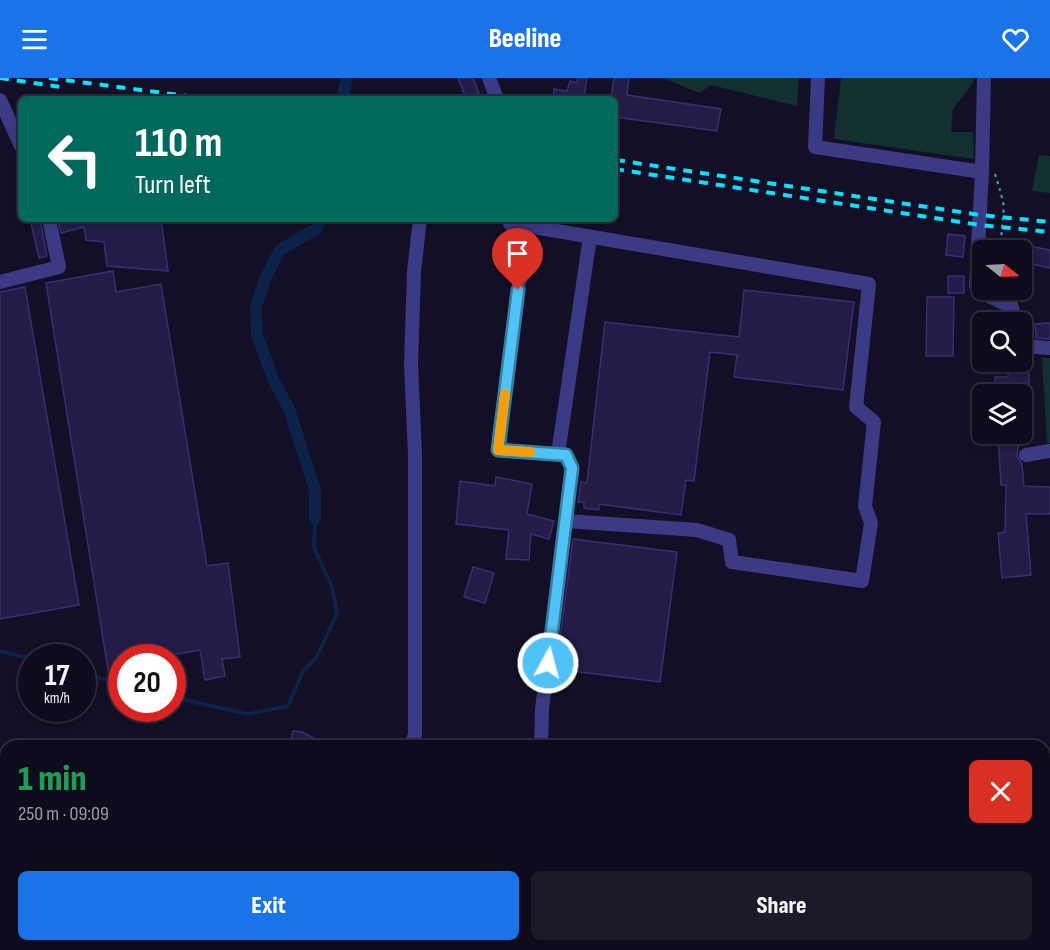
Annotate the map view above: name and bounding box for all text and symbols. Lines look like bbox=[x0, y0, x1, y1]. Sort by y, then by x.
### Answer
icon: menu bbox=[18, 23, 51, 56]
text: Beeline bbox=[489, 23, 561, 55]
icon: heart bbox=[999, 23, 1032, 56]
text: 110 m bbox=[135, 118, 222, 169]
icon: left bbox=[36, 120, 114, 198]
text: Turn left bbox=[135, 169, 211, 201]
pin bbox=[492, 228, 543, 290]
icon: arrive bbox=[501, 237, 534, 270]
north arrow bbox=[972, 240, 1032, 300]
map controls bbox=[972, 240, 1032, 444]
button: search bbox=[972, 312, 1032, 372]
button: layers bbox=[972, 384, 1032, 444]
position arrow bbox=[516, 631, 580, 695]
speed limit sign: 20 bbox=[108, 644, 186, 722]
text: 17 bbox=[45, 658, 69, 694]
text: km/h bbox=[44, 689, 70, 708]
text: 1 min bbox=[18, 758, 86, 801]
button: close bbox=[969, 760, 1032, 823]
text: 250 m · 09:09 bbox=[18, 802, 109, 826]
button: Exit bbox=[18, 871, 519, 940]
button: Share bbox=[531, 871, 1032, 940]

